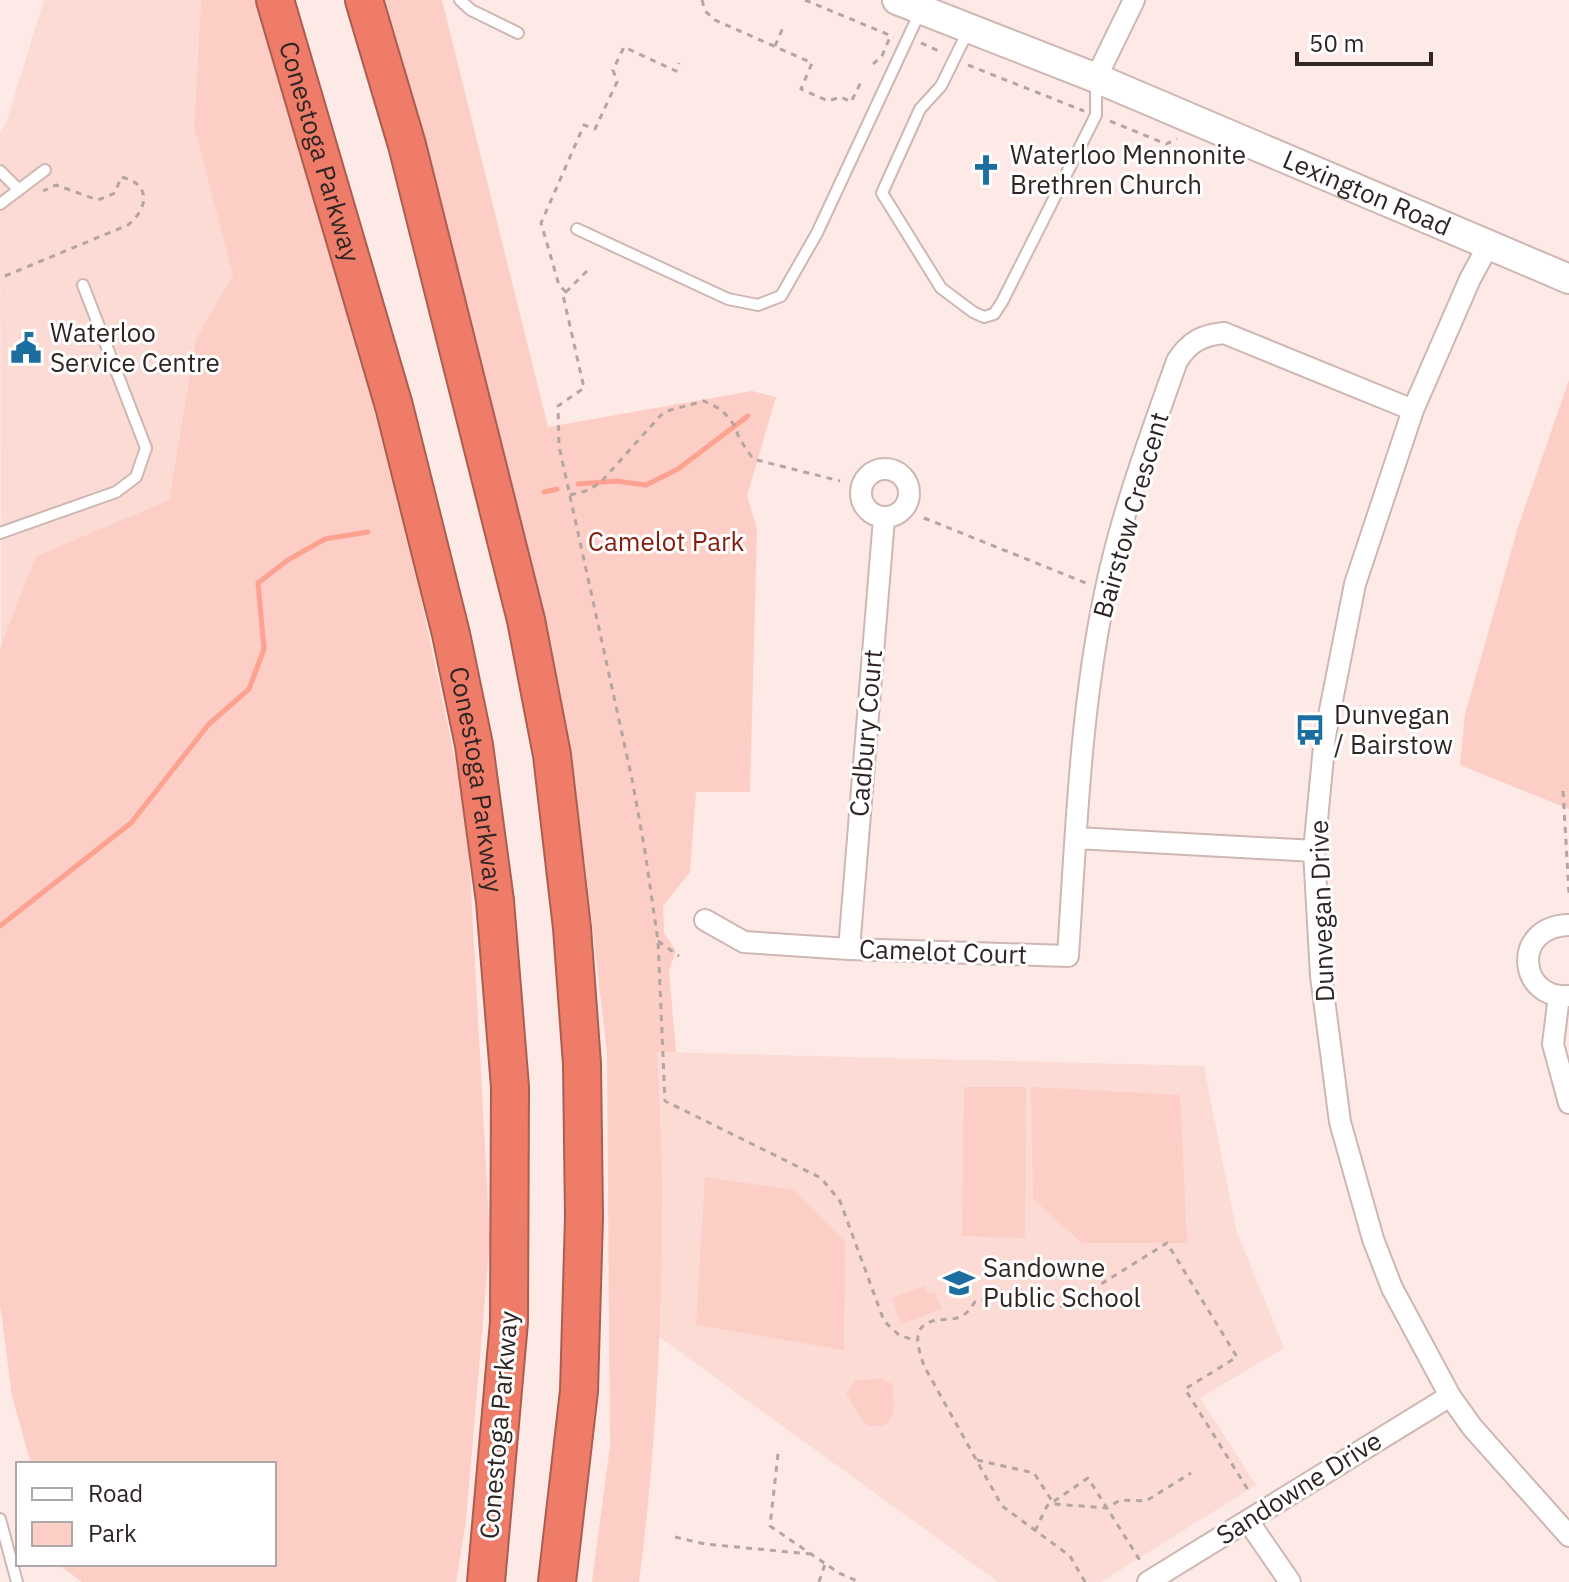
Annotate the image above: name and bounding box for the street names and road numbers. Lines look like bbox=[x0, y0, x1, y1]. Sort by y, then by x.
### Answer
street label: Conestoga Parkway bbox=[272, 37, 369, 266]
street label: Lexington Road bbox=[1278, 141, 1456, 243]
street label: Bairstow Crescent bbox=[1084, 408, 1176, 622]
street label: Cadbury Court bbox=[841, 648, 889, 818]
street label: Conestoga Parkway bbox=[442, 663, 512, 895]
street label: Dunvegan Drive bbox=[1301, 819, 1341, 1003]
street label: Camelot Court bbox=[858, 931, 1028, 971]
street label: Conestoga Parkway bbox=[471, 1310, 525, 1540]
street label: Sandowne Drive bbox=[1209, 1423, 1388, 1552]

